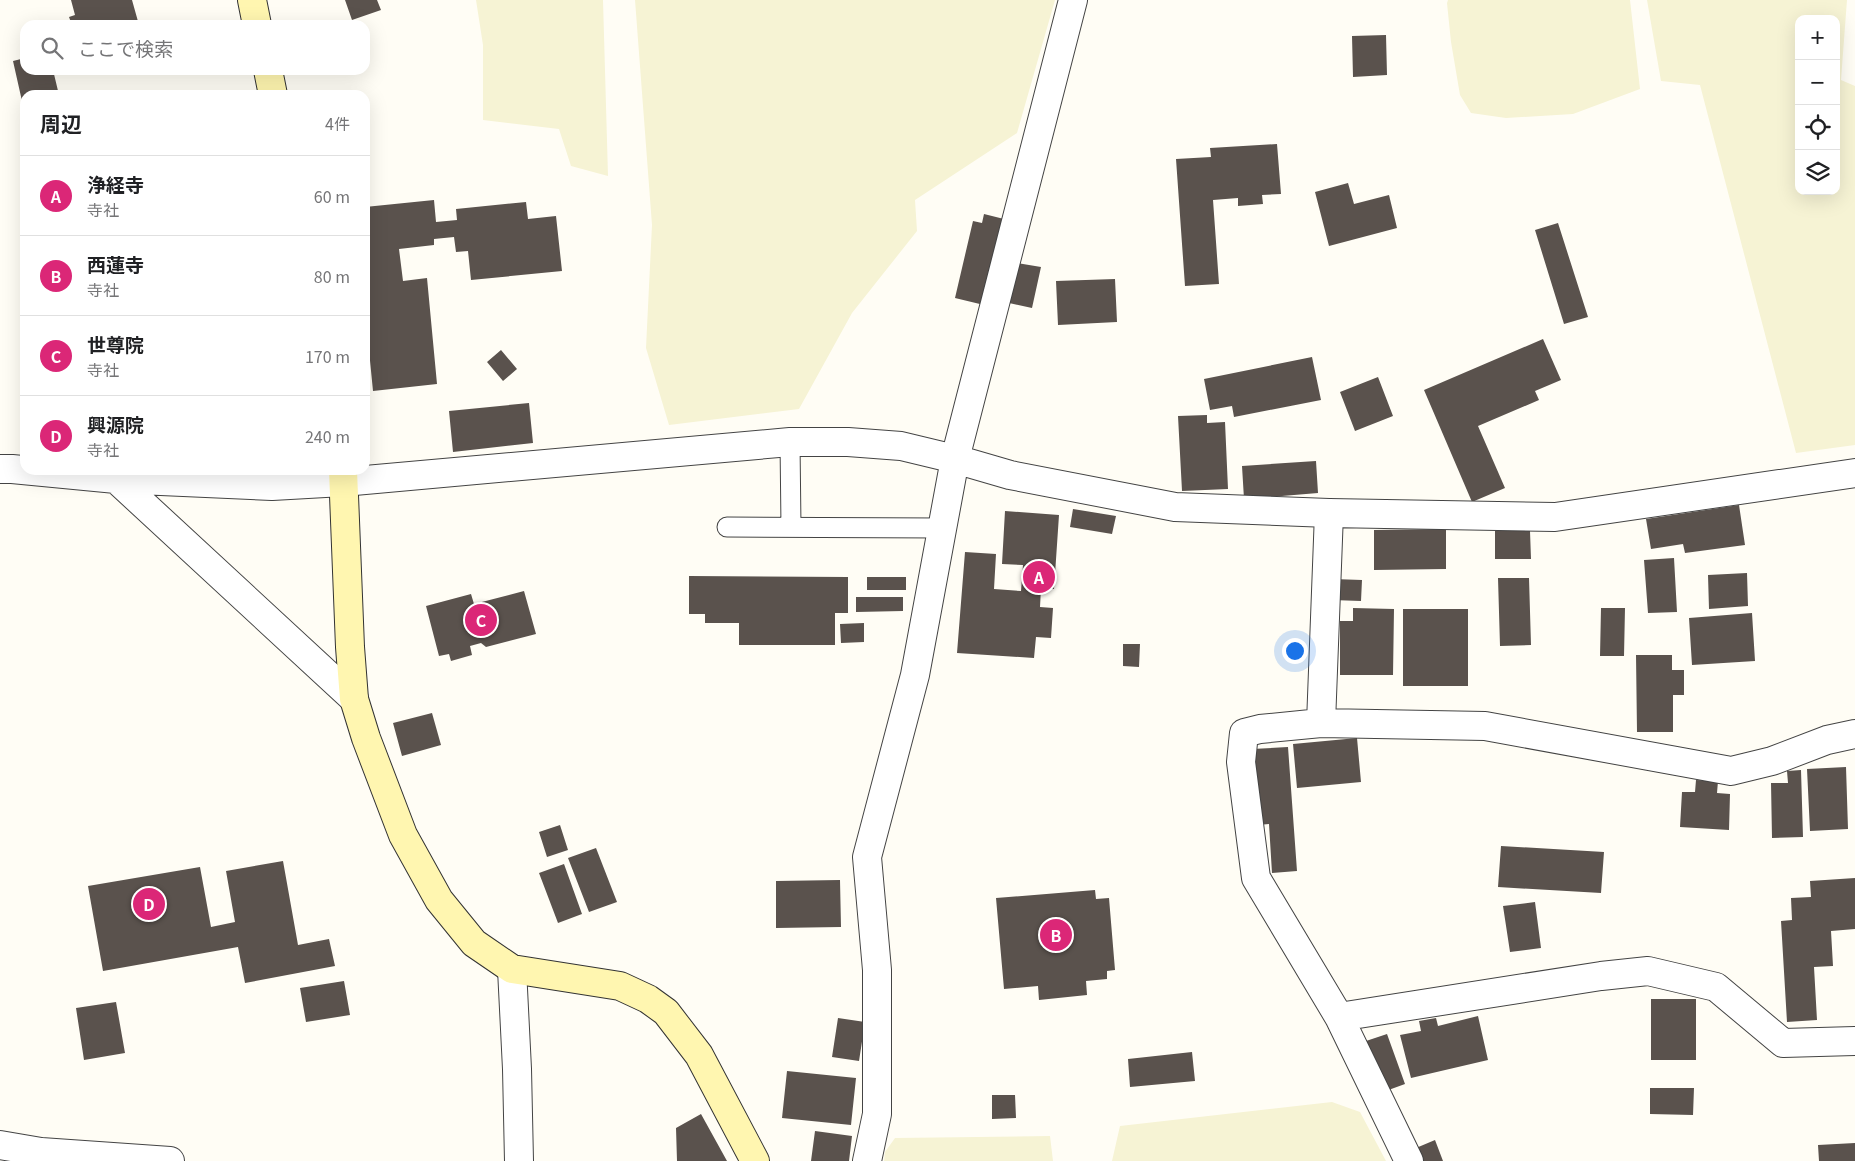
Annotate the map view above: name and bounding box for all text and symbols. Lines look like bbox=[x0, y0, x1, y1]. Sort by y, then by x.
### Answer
map controls bbox=[1795, 15, 1840, 195]
button: + bbox=[1795, 15, 1840, 60]
search box bbox=[20, 20, 370, 75]
icon: search bbox=[38, 34, 66, 62]
text: ここで検索 bbox=[78, 34, 173, 61]
button: − bbox=[1795, 60, 1840, 105]
button: locate bbox=[1795, 105, 1840, 150]
text: 周辺 bbox=[40, 108, 82, 138]
text: 4件 bbox=[325, 111, 350, 135]
button: layers bbox=[1795, 150, 1840, 195]
text: 浄経寺 bbox=[87, 170, 144, 197]
text: A bbox=[51, 184, 61, 208]
text: 60 m bbox=[314, 184, 350, 208]
text: 寺社 bbox=[87, 197, 119, 221]
text: 西蓮寺 bbox=[87, 250, 144, 277]
text: B bbox=[51, 264, 61, 288]
text: 80 m bbox=[314, 264, 350, 288]
text: 寺社 bbox=[87, 277, 119, 301]
text: 世尊院 bbox=[87, 330, 144, 357]
text: C bbox=[51, 344, 61, 368]
text: 170 m bbox=[305, 344, 350, 368]
text: 寺社 bbox=[87, 357, 119, 381]
text: 興源院 bbox=[87, 410, 144, 437]
text: D bbox=[50, 424, 62, 448]
text: 240 m bbox=[305, 424, 350, 448]
text: 寺社 bbox=[87, 437, 119, 461]
pin: A bbox=[1023, 558, 1055, 596]
pin: C bbox=[465, 601, 497, 639]
your location bbox=[1282, 638, 1308, 664]
pin: D bbox=[133, 885, 165, 923]
pin: B bbox=[1040, 916, 1072, 954]

